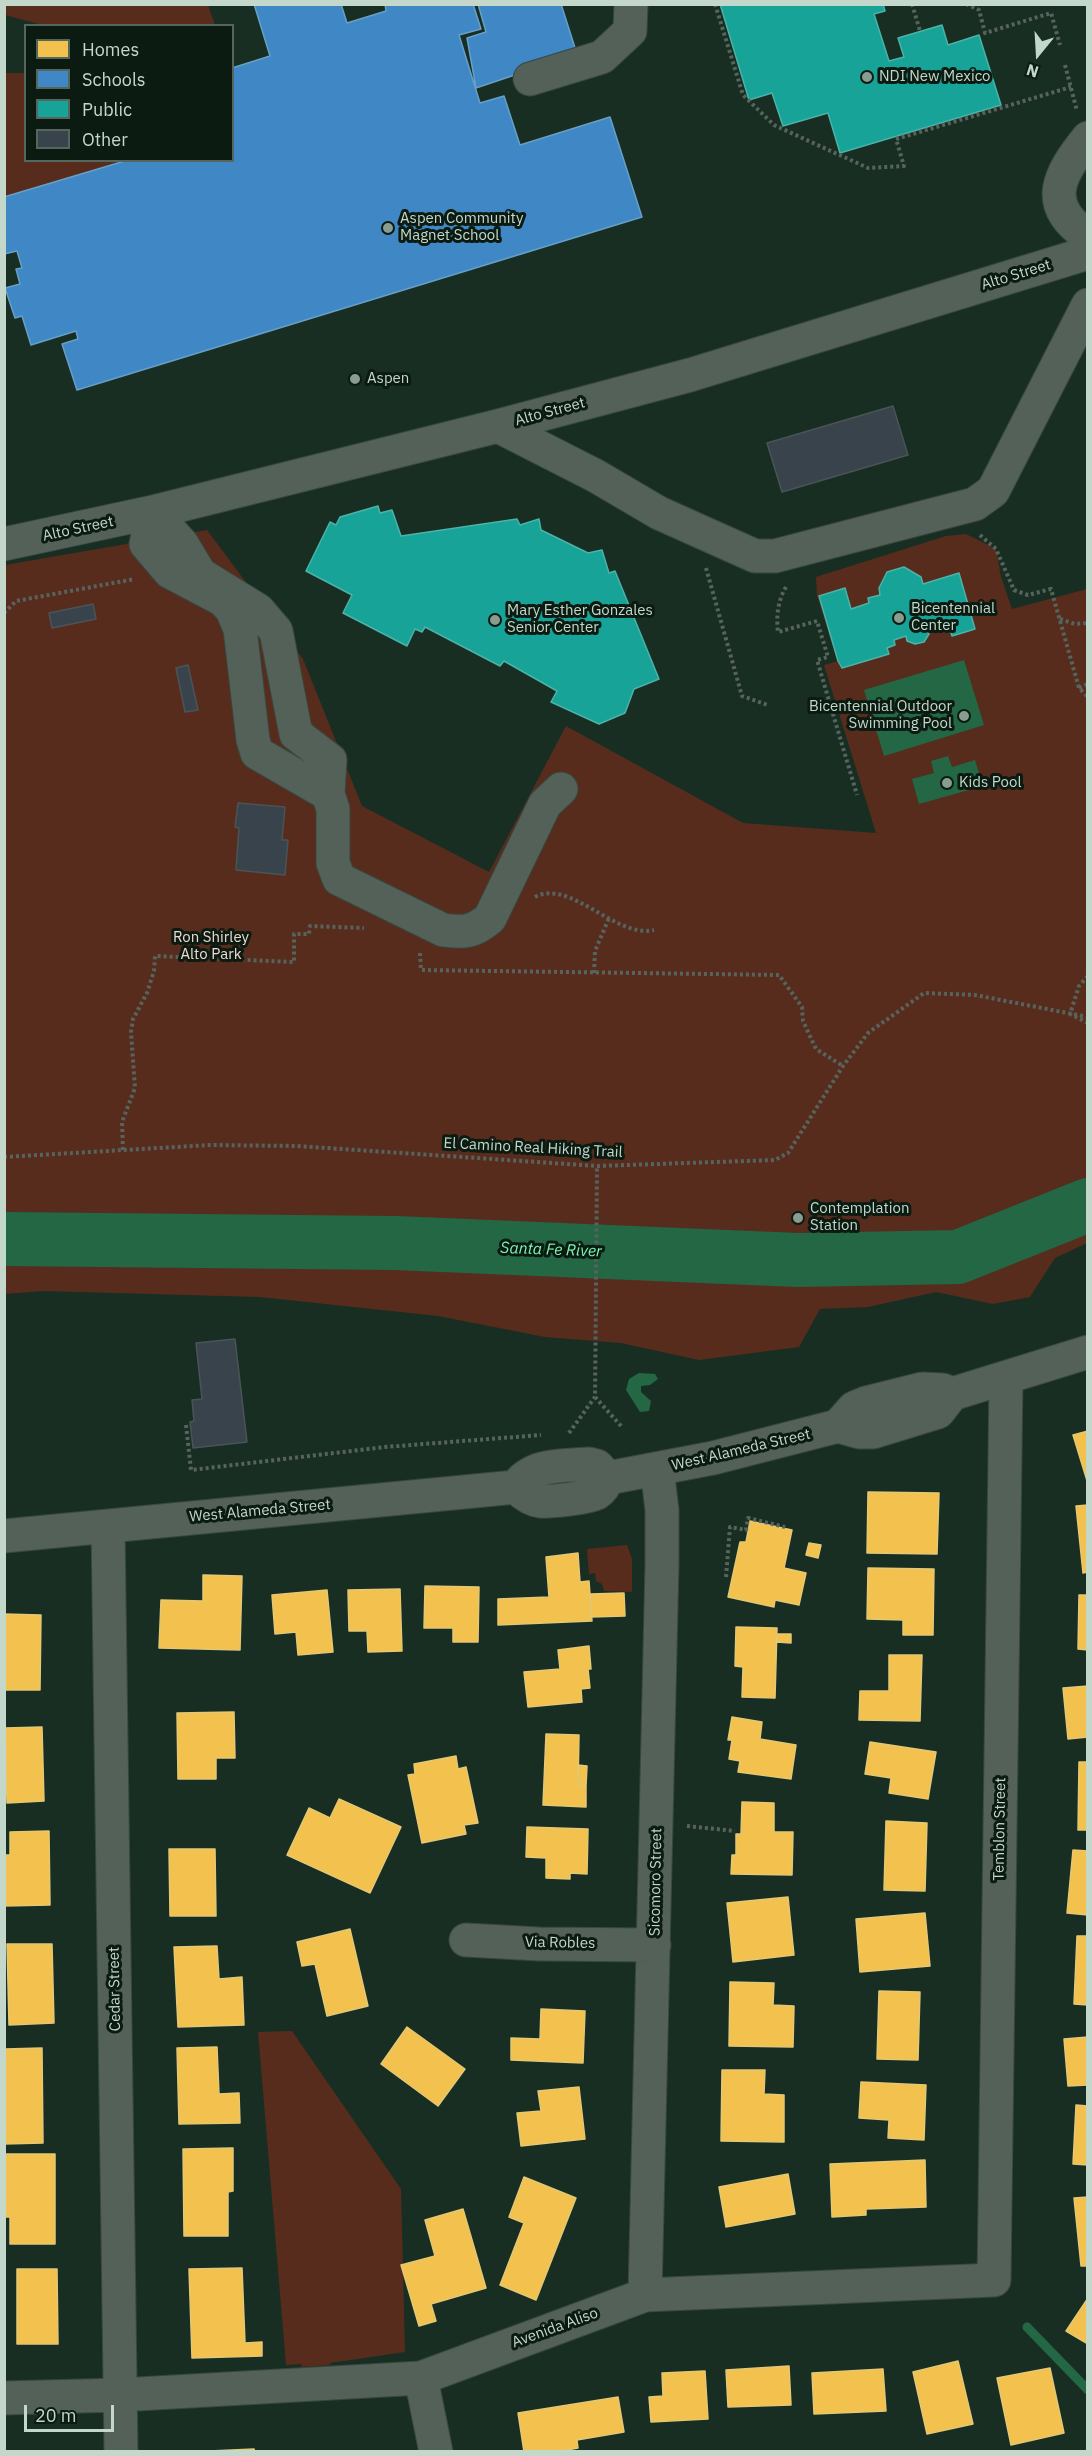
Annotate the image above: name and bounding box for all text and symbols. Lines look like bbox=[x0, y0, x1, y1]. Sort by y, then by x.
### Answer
legend bbox=[24, 24, 234, 162]
north arrow bbox=[1008, 24, 1068, 84]
text: Homes bbox=[82, 38, 139, 61]
text: N bbox=[1024, 60, 1041, 82]
text: Schools bbox=[82, 68, 146, 91]
place label: NDI New Mexico bbox=[879, 68, 990, 86]
marker: NDI New Mexico bbox=[860, 70, 874, 84]
text: Public bbox=[82, 98, 132, 121]
text: Other bbox=[82, 128, 128, 151]
place label: Aspen Community Magnet School bbox=[400, 210, 523, 245]
marker: Aspen Community Magnet School bbox=[381, 221, 395, 235]
street label: Alto Street bbox=[979, 256, 1053, 294]
place label: Aspen bbox=[367, 370, 409, 388]
marker: Aspen bbox=[348, 372, 362, 386]
street label: Alto Street bbox=[513, 394, 587, 430]
street label: Alto Street bbox=[41, 513, 115, 545]
place label: Bicentennial Center bbox=[911, 600, 995, 635]
place label: Mary Esther Gonzales Senior Center bbox=[507, 602, 653, 637]
marker: Bicentennial Center bbox=[892, 611, 906, 625]
marker: Mary Esther Gonzales Senior Center bbox=[488, 613, 502, 627]
place label: Bicentennial Outdoor Swimming Pool bbox=[809, 698, 952, 733]
marker: Bicentennial Outdoor Swimming Pool bbox=[957, 709, 971, 723]
place label: Kids Pool bbox=[959, 774, 1021, 792]
marker: Kids Pool bbox=[940, 776, 954, 790]
park label: Ron Shirley Alto Park bbox=[173, 929, 249, 964]
street label: El Camino Real Hiking Trail bbox=[443, 1134, 623, 1162]
place label: Contemplation Station bbox=[810, 1200, 909, 1235]
marker: Contemplation Station bbox=[791, 1211, 805, 1225]
water label: Santa Fe River bbox=[500, 1239, 602, 1261]
street label: West Alameda Street bbox=[670, 1425, 812, 1475]
street label: West Alameda Street bbox=[189, 1496, 331, 1526]
street label: Temblon Street bbox=[990, 1777, 1010, 1881]
street label: Sicomoro Street bbox=[646, 1828, 666, 1936]
street label: Via Robles bbox=[525, 1933, 595, 1953]
street label: Cedar Street bbox=[105, 1947, 125, 2031]
street label: Avenida Aliso bbox=[509, 2304, 601, 2352]
scale bar bbox=[27, 2393, 117, 2431]
text: 20 m bbox=[35, 2404, 77, 2427]

